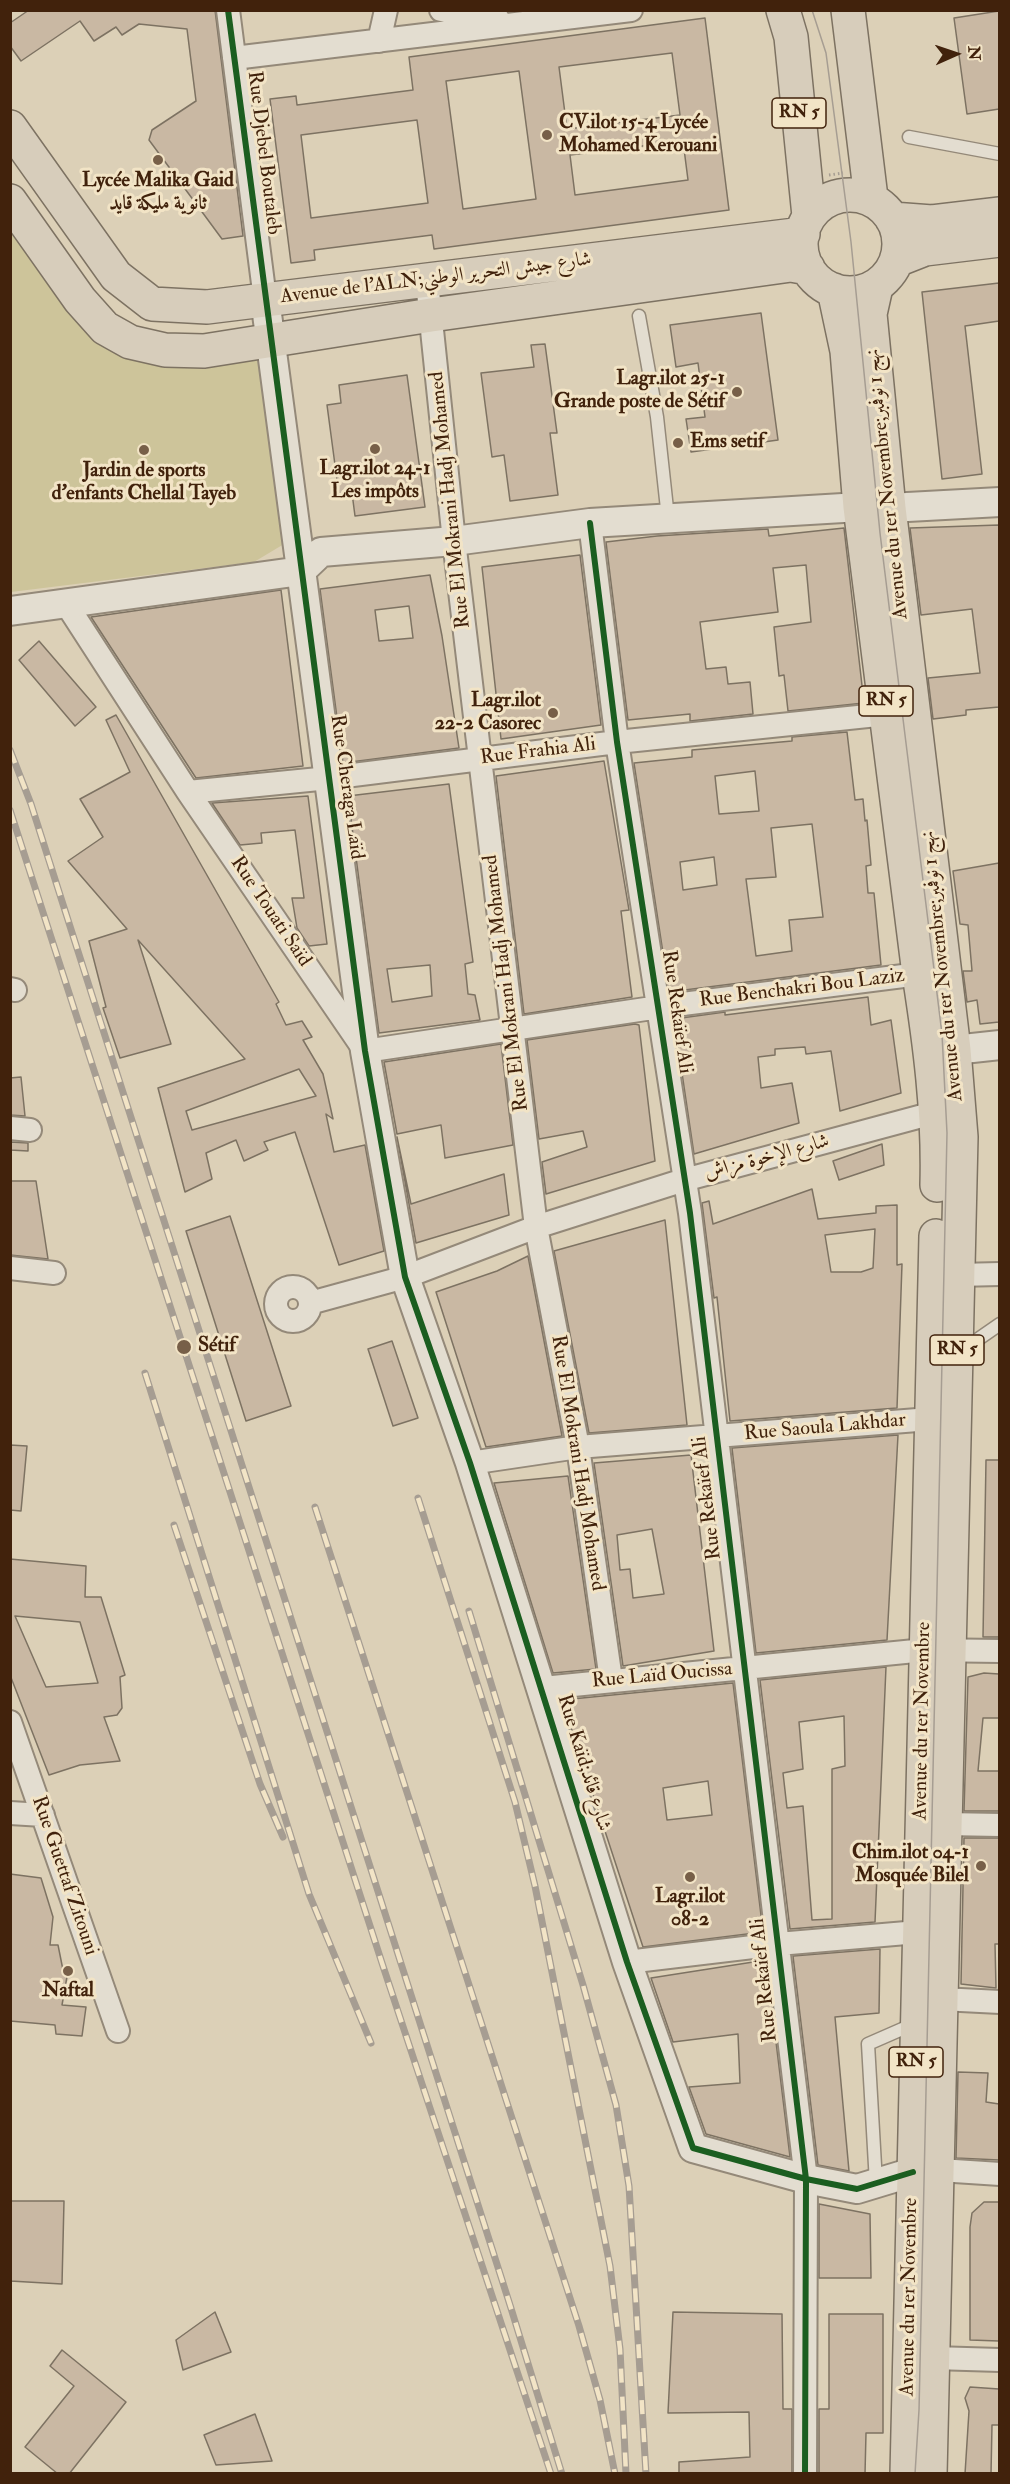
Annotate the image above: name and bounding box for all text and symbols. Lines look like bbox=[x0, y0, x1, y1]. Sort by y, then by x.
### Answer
north arrow bbox=[926, 24, 986, 84]
text: N bbox=[964, 45, 984, 61]
street label: Rue Djebel Boutaleb bbox=[241, 70, 285, 236]
road number: RN 5 bbox=[772, 98, 826, 128]
place label: CV.ilot 15-4 Lycée Mohamed Kerouani bbox=[559, 112, 717, 159]
marker: CV.ilot 15-4 Lycée Mohamed Kerouani bbox=[540, 128, 554, 142]
marker: Lycée Malika Gaid ثانوية مليكة قايد bbox=[151, 153, 165, 167]
place label: Lycée Malika Gaid ثانوية مليكة قايد bbox=[82, 170, 234, 217]
street label: Avenue de l'ALN;شارع جيش التحرير الوطني bbox=[279, 248, 593, 310]
street label: Avenue du 1er Novembre;نهج 1 نوفمبر bbox=[862, 348, 914, 620]
place label: Lagr.ilot 25-1 Grande poste de Sétif bbox=[554, 368, 725, 415]
street label: Rue El Mokrani Hadj Mohamed bbox=[426, 370, 476, 630]
marker: Lagr.ilot 25-1 Grande poste de Sétif bbox=[730, 385, 744, 399]
place label: Ems setif bbox=[690, 431, 764, 455]
marker: Ems setif bbox=[671, 436, 685, 450]
marker: Lagr.ilot 24-1 Les impôts bbox=[368, 442, 382, 456]
marker: Jardin de sports d'enfants Chellal Tayeb bbox=[137, 443, 151, 457]
place label: Lagr.ilot 24-1 Les impôts bbox=[320, 458, 430, 505]
place label: Jardin de sports d'enfants Chellal Tayeb bbox=[52, 460, 236, 507]
road number: RN 5 bbox=[859, 686, 913, 716]
place label: Lagr.ilot 22-2 Casorec bbox=[435, 690, 541, 737]
marker: Lagr.ilot 22-2 Casorec bbox=[546, 706, 560, 720]
street label: Rue Cheraga Laïd bbox=[324, 713, 368, 861]
street label: Rue Frahia Ali bbox=[479, 733, 597, 771]
street label: Avenue du 1er Novembre;نهج 1 نوفمبر bbox=[917, 830, 969, 1102]
street label: Rue Touati Saïd bbox=[224, 852, 316, 972]
street label: Rue El Mokrani Hadj Mohamed bbox=[479, 853, 535, 1113]
street label: Rue Rekaïef Ali bbox=[655, 949, 697, 1075]
street label: Rue Benchakri Bou Laziz bbox=[698, 964, 906, 1014]
street label: شارع الإخوة مزاش bbox=[702, 1130, 832, 1186]
street label: Rue El Mokrani Hadj Mohamed bbox=[545, 1333, 609, 1593]
place label: Sétif bbox=[198, 1335, 236, 1359]
road number: RN 5 bbox=[930, 1335, 984, 1365]
marker: Sétif bbox=[175, 1338, 193, 1356]
street label: Rue Saoula Lakhdar bbox=[743, 1409, 907, 1447]
street label: Rue Rekaïef Ali bbox=[688, 1435, 728, 1561]
street label: Avenue du 1er Novembre bbox=[909, 1622, 937, 1820]
street label: Rue Laïd Oucissa bbox=[591, 1658, 733, 1694]
street label: Rue Kaïd;شارع قائد bbox=[551, 1692, 615, 1834]
street label: Rue Guettaf Zitouni bbox=[26, 1793, 102, 1959]
place label: Chim.ilot 04-1 Mosquée Bilel bbox=[852, 1842, 969, 1889]
marker: Chim.ilot 04-1 Mosquée Bilel bbox=[974, 1859, 988, 1873]
marker: Lagr.ilot 08-2 bbox=[683, 1870, 697, 1884]
place label: Lagr.ilot 08-2 bbox=[655, 1886, 725, 1933]
street label: Rue Rekaïef Ali bbox=[747, 1917, 783, 2043]
marker: Naftal bbox=[61, 1964, 75, 1978]
place label: Naftal bbox=[42, 1980, 94, 2004]
road number: RN 5 bbox=[889, 2047, 943, 2077]
street label: Avenue du 1er Novembre bbox=[896, 2198, 924, 2396]

